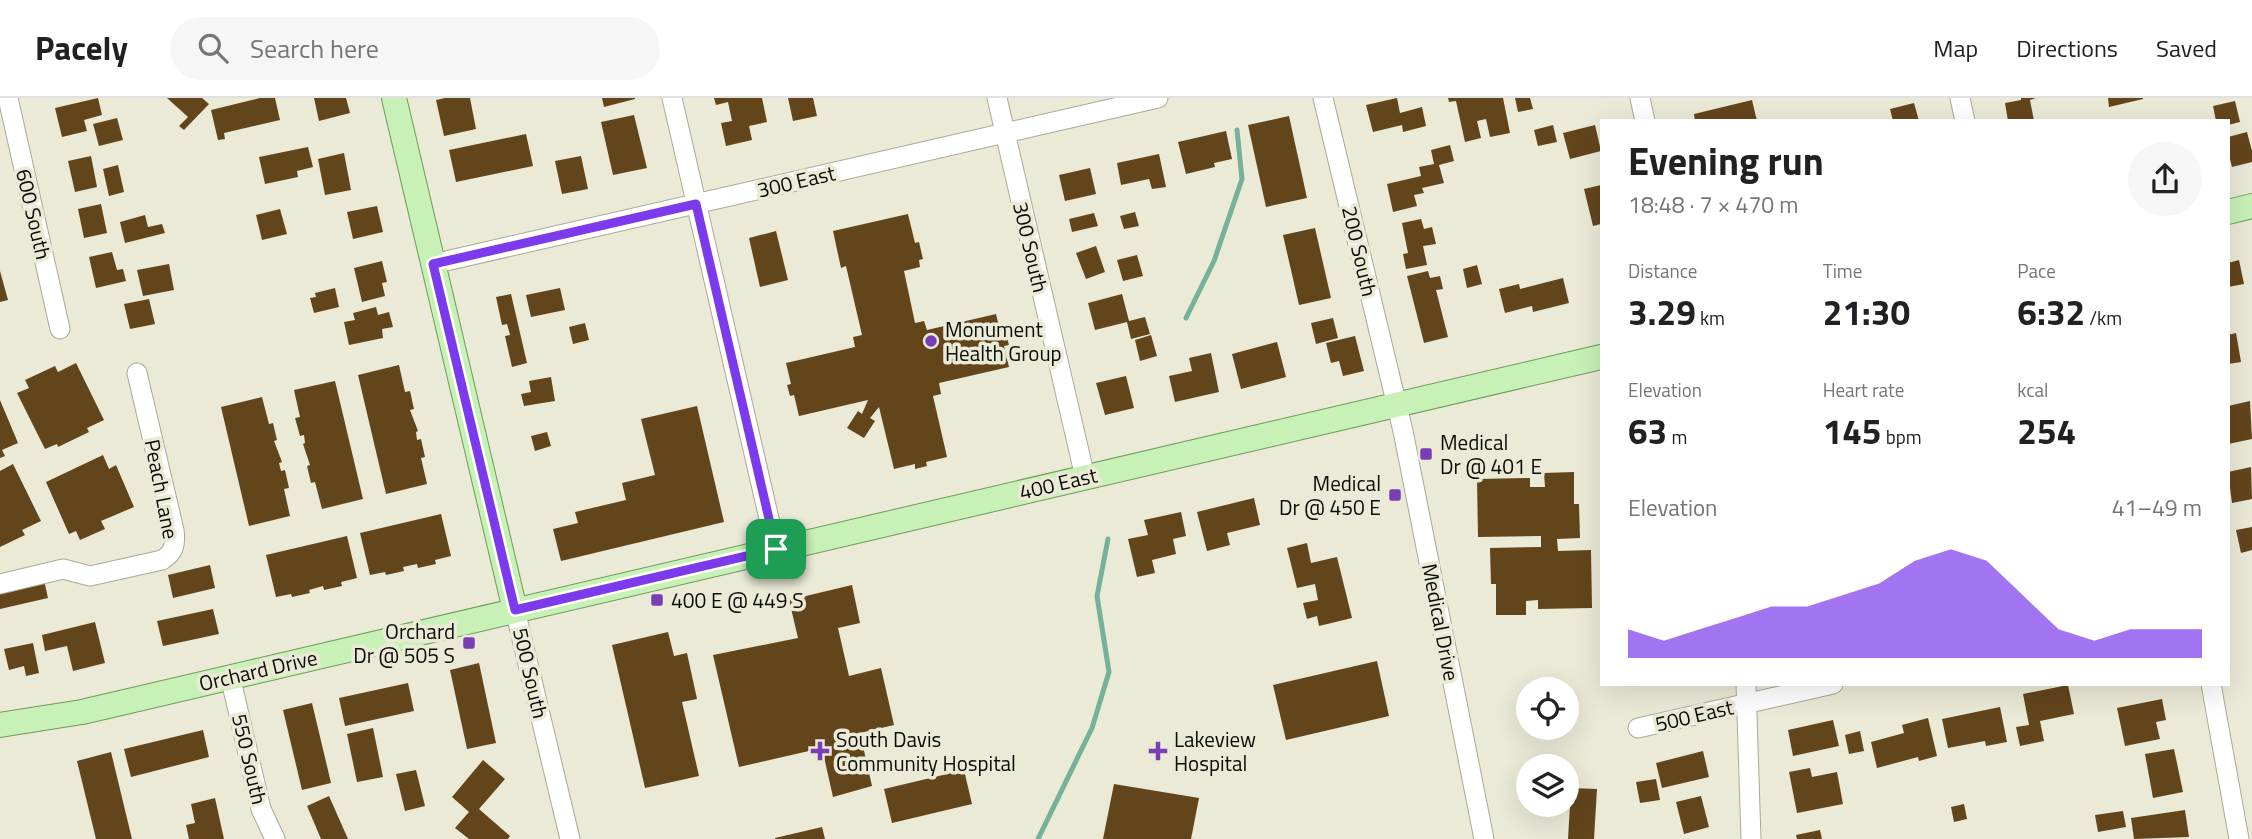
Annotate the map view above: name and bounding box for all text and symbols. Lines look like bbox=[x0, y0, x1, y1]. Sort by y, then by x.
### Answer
search box bbox=[170, 17, 660, 80]
text: Pacely bbox=[35, 23, 128, 73]
icon: search bbox=[194, 29, 232, 67]
text: Search here bbox=[250, 29, 379, 68]
text: Map bbox=[1933, 30, 1978, 66]
text: Directions bbox=[2016, 30, 2118, 66]
text: Saved bbox=[2156, 30, 2217, 66]
text: Evening run bbox=[1628, 132, 1824, 190]
button: share bbox=[2128, 142, 2202, 216]
street label: 300 East bbox=[754, 156, 839, 205]
street label: 600 South bbox=[8, 165, 60, 263]
text: 18:48 · 7 × 470 m bbox=[1628, 187, 1798, 222]
street label: 300 South bbox=[1005, 198, 1057, 296]
street label: 200 South bbox=[1334, 202, 1386, 300]
text: Distance bbox=[1628, 256, 1697, 285]
text: Time bbox=[1823, 256, 1862, 285]
text: Pace bbox=[2017, 256, 2056, 285]
text: 3.29 bbox=[1628, 285, 1696, 339]
text: 21:30 bbox=[1823, 285, 1910, 339]
text: 6:32 bbox=[2017, 285, 2085, 339]
text: km bbox=[1696, 303, 1725, 332]
text: /km bbox=[2085, 303, 2122, 332]
place label: Monument Health Group bbox=[945, 313, 1062, 369]
marker: Monument Health Group bbox=[923, 333, 939, 349]
text: Elevation bbox=[1628, 375, 1702, 404]
text: Heart rate bbox=[1823, 375, 1904, 404]
text: kcal bbox=[2017, 375, 2048, 404]
text: 63 bbox=[1628, 404, 1667, 458]
text: 145 bbox=[1823, 404, 1881, 458]
text: 254 bbox=[2017, 404, 2076, 458]
text: m bbox=[1667, 422, 1687, 451]
text: bpm bbox=[1881, 422, 1922, 451]
place label: Medical Dr @ 401 E bbox=[1440, 426, 1542, 482]
street label: Peach Lane bbox=[137, 436, 187, 542]
marker: Medical Dr @ 401 E bbox=[1418, 446, 1434, 462]
street label: 400 East bbox=[1016, 458, 1101, 507]
place label: Medical Dr @ 450 E bbox=[1279, 467, 1381, 523]
marker: Medical Dr @ 450 E bbox=[1387, 487, 1403, 503]
text: Elevation bbox=[1628, 490, 1717, 525]
text: 41–49 m bbox=[2112, 490, 2202, 525]
pin bbox=[746, 519, 806, 579]
icon: arrive bbox=[757, 530, 795, 568]
street label: Medical Drive bbox=[1414, 561, 1468, 683]
place label: 400 E @ 449 S bbox=[671, 584, 804, 616]
marker: 400 E @ 449 S bbox=[649, 592, 665, 608]
place label: Orchard Dr @ 505 S bbox=[353, 615, 455, 671]
street label: 500 South bbox=[505, 624, 557, 722]
marker: Orchard Dr @ 505 S bbox=[461, 635, 477, 651]
street label: Orchard Drive bbox=[196, 641, 320, 699]
map controls bbox=[1516, 677, 1579, 817]
button: locate bbox=[1516, 677, 1579, 740]
street label: 500 East bbox=[1652, 690, 1737, 739]
street label: 550 South bbox=[224, 710, 276, 808]
place label: South Davis Community Hospital bbox=[836, 723, 1016, 779]
place label: Lakeview Hospital bbox=[1174, 723, 1256, 779]
marker: South Davis Community Hospital bbox=[810, 741, 830, 761]
marker: Lakeview Hospital bbox=[1148, 741, 1168, 761]
button: layers bbox=[1516, 754, 1579, 817]

